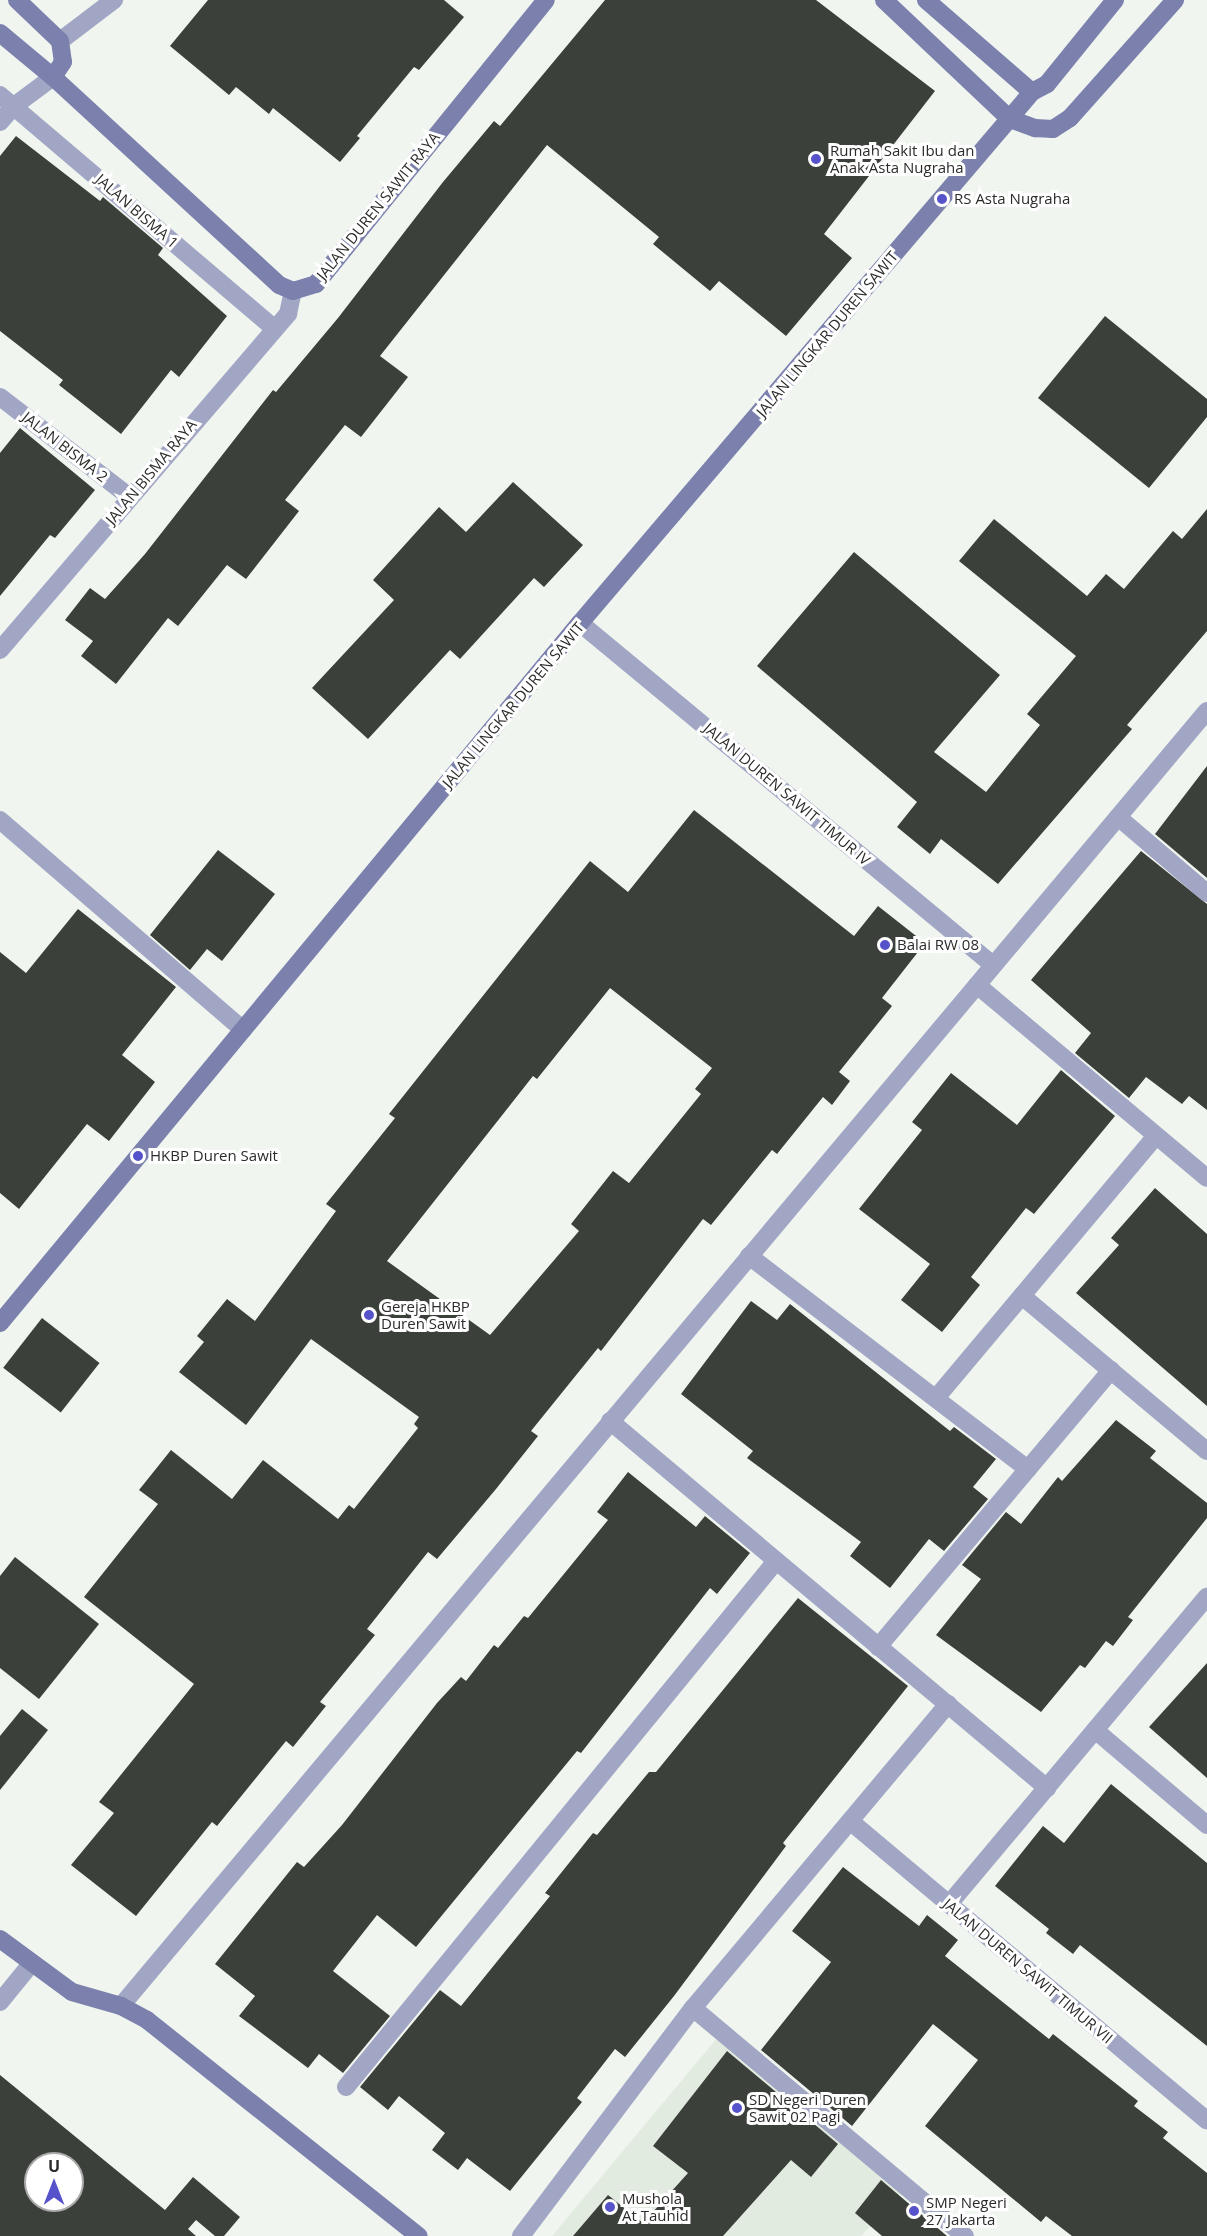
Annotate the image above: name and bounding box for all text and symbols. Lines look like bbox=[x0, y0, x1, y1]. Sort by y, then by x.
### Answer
street label: JALAN DUREN SAWIT RAYA bbox=[313, 128, 443, 284]
place label: Rumah Sakit Ibu dan Anak Asta Nugraha bbox=[830, 141, 974, 176]
marker: Rumah Sakit Ibu dan Anak Asta Nugraha bbox=[807, 150, 825, 168]
street label: JALAN BISMA 1 bbox=[92, 170, 182, 252]
place label: RS Asta Nugraha bbox=[954, 190, 1070, 208]
marker: RS Asta Nugraha bbox=[935, 192, 949, 206]
street label: JALAN LINGKAR DUREN SAWIT bbox=[752, 248, 902, 420]
street label: JALAN BISMA 2 bbox=[19, 408, 111, 486]
street label: JALAN BISMA RAYA bbox=[102, 416, 200, 528]
street label: JALAN LINGKAR DUREN SAWIT bbox=[438, 619, 588, 791]
street label: JALAN DUREN SAWIT TIMUR IV bbox=[700, 719, 874, 869]
place label: Balai RW 08 bbox=[897, 936, 979, 954]
marker: Balai RW 08 bbox=[878, 938, 892, 952]
place label: HKBP Duren Sawit bbox=[150, 1147, 278, 1165]
marker: HKBP Duren Sawit bbox=[131, 1149, 145, 1163]
place label: Gereja HKBP Duren Sawit bbox=[381, 1297, 470, 1332]
marker: Gereja HKBP Duren Sawit bbox=[362, 1308, 376, 1322]
street label: JALAN DUREN SAWIT TIMUR VII bbox=[940, 1895, 1116, 2047]
place label: SD Negeri Duren Sawit 02 Pagi bbox=[749, 2090, 866, 2125]
marker: SD Negeri Duren Sawit 02 Pagi bbox=[730, 2101, 744, 2115]
north arrow bbox=[24, 2152, 84, 2212]
text: U bbox=[48, 2155, 60, 2177]
place label: Mushola At Tauhid bbox=[622, 2189, 689, 2224]
place label: SMP Negeri 27 Jakarta bbox=[926, 2193, 1007, 2228]
marker: Mushola At Tauhid bbox=[603, 2200, 617, 2214]
marker: SMP Negeri 27 Jakarta bbox=[907, 2204, 921, 2218]

